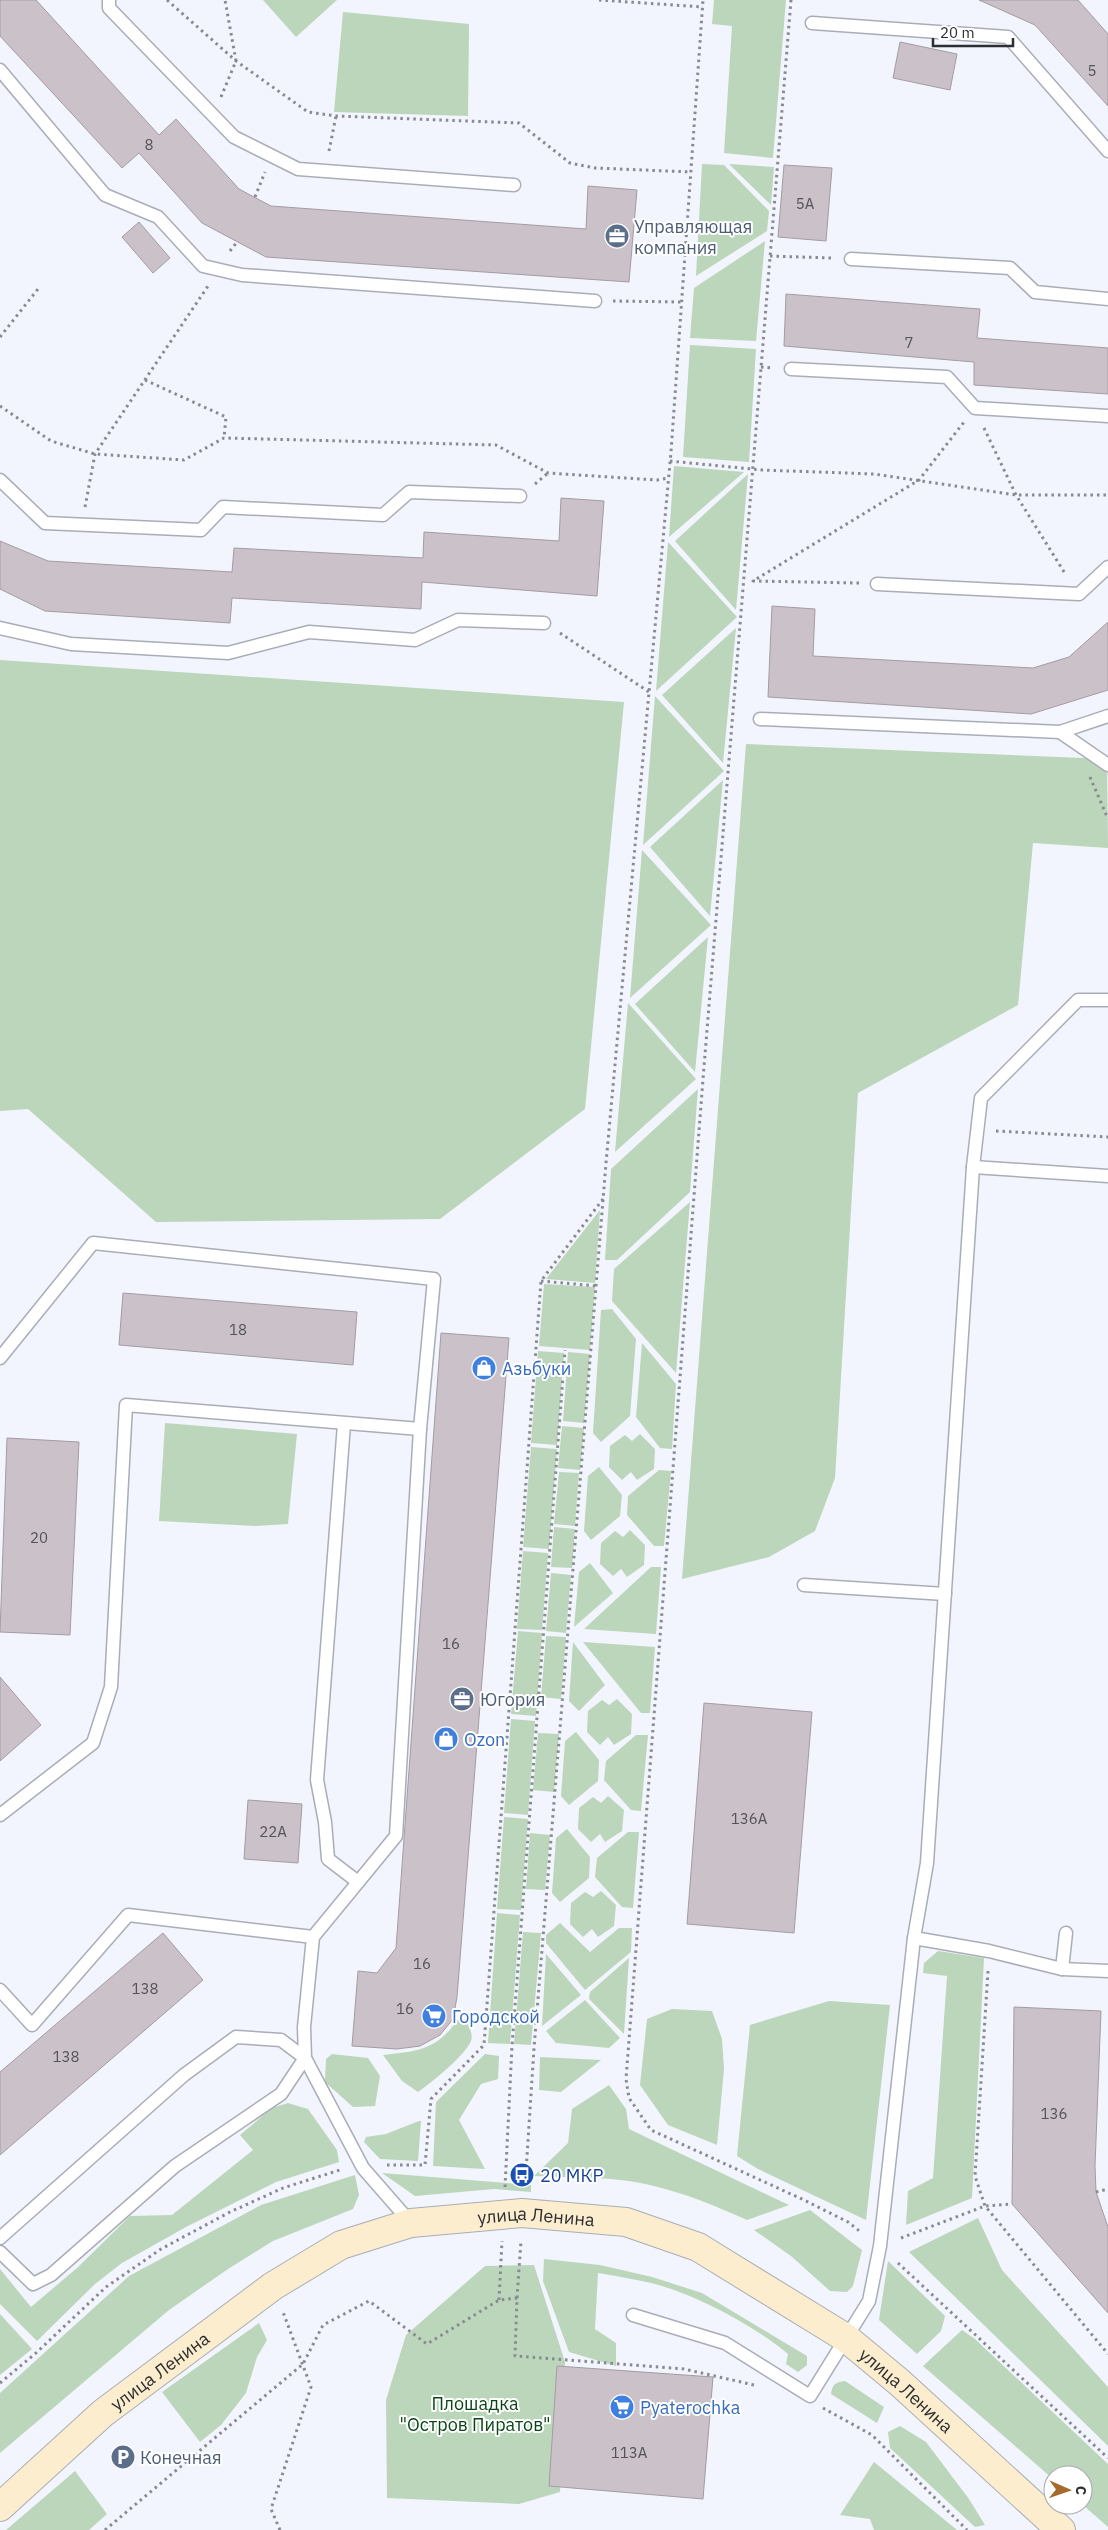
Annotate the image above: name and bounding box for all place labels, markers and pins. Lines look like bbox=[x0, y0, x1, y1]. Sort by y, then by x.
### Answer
place label: Управляющая компания bbox=[634, 215, 752, 259]
office icon: Управляющая компания bbox=[604, 223, 630, 249]
shop icon: Азьбуки bbox=[471, 1355, 497, 1381]
place label: Азьбуки bbox=[502, 1357, 571, 1380]
office icon: Югория bbox=[449, 1686, 475, 1712]
place label: Югория bbox=[480, 1688, 546, 1711]
shop icon: Ozon bbox=[433, 1726, 459, 1752]
place label: Ozon bbox=[464, 1728, 505, 1751]
supermarket icon: Городской bbox=[421, 2003, 447, 2029]
place label: Городской bbox=[452, 2005, 540, 2028]
bus stop icon: 20 МКР bbox=[509, 2162, 535, 2188]
place label: 20 МКР bbox=[540, 2164, 603, 2187]
supermarket icon: Pyaterochka bbox=[609, 2394, 635, 2420]
place label: Pyaterochka bbox=[640, 2396, 741, 2419]
parking icon: Конечная bbox=[110, 2444, 136, 2470]
place label: Конечная bbox=[140, 2446, 222, 2469]

